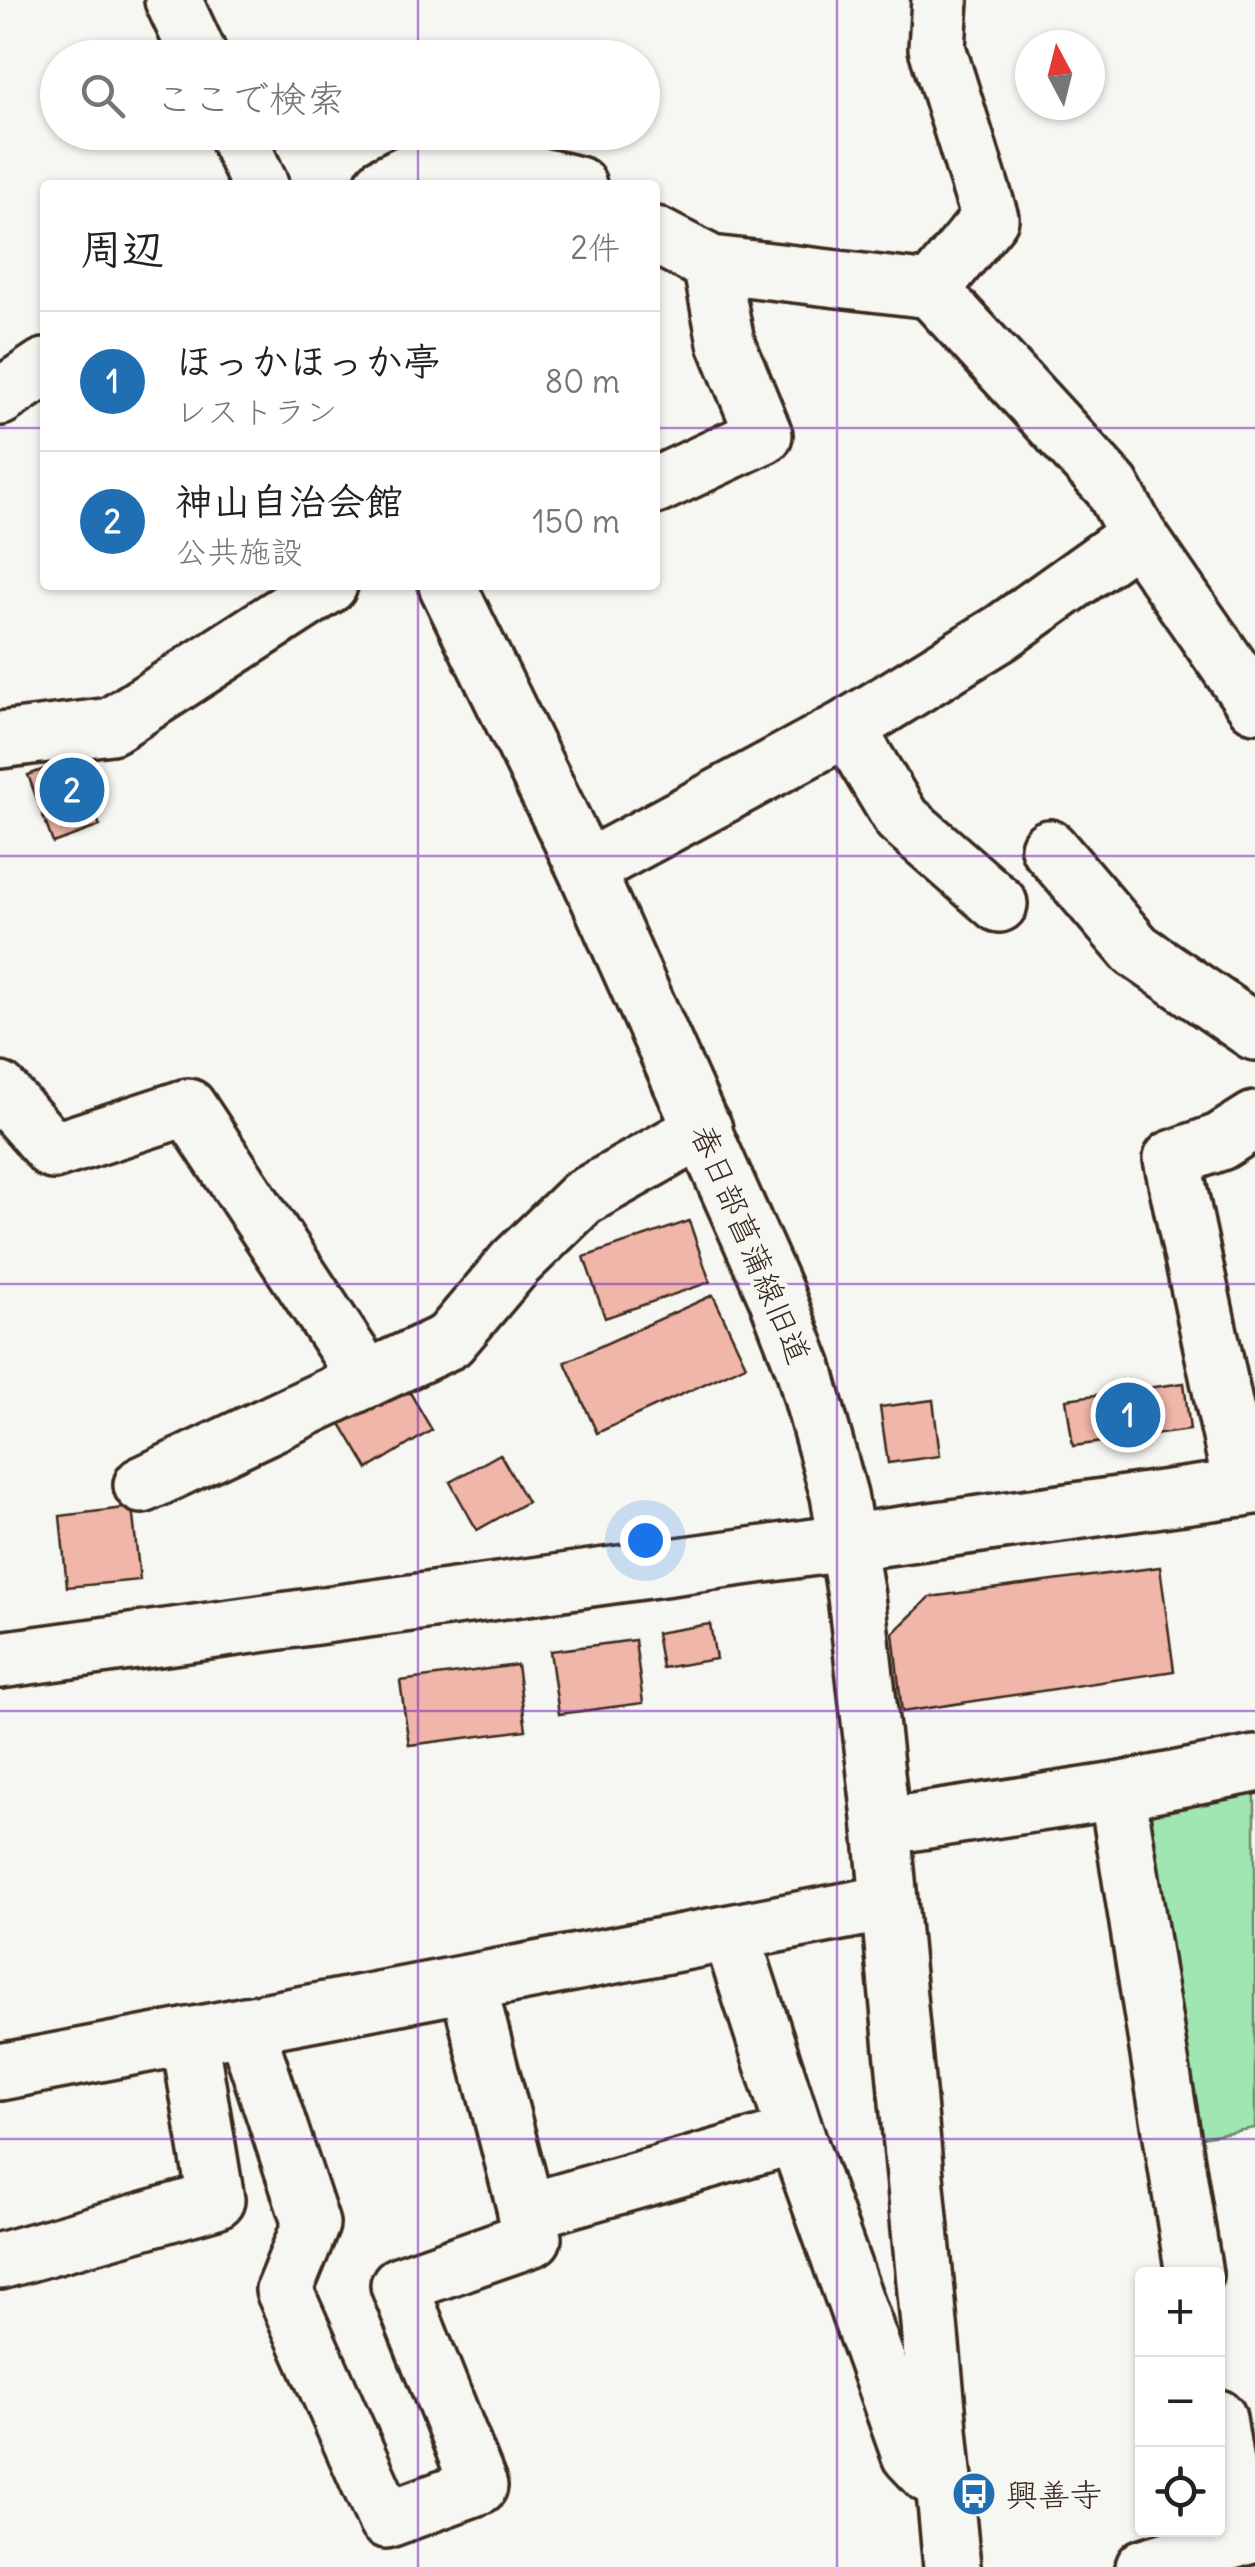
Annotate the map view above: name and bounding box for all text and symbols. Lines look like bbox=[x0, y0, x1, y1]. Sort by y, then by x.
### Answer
north arrow bbox=[1015, 30, 1105, 120]
search box bbox=[40, 40, 660, 150]
icon: search bbox=[75, 68, 130, 123]
text: ここで検索 bbox=[155, 75, 345, 122]
text: 周辺 bbox=[80, 223, 164, 275]
text: 2件 bbox=[570, 227, 620, 268]
text: ほっかほっか亭 bbox=[175, 338, 441, 385]
text: 1 bbox=[106, 361, 119, 402]
text: 80 m bbox=[545, 361, 620, 402]
text: レストラン bbox=[175, 391, 338, 432]
text: 神山自治会館 bbox=[175, 478, 403, 525]
text: 2 bbox=[104, 501, 121, 542]
text: 150 m bbox=[532, 501, 620, 542]
text: 公共施設 bbox=[175, 531, 303, 572]
pin: 2 bbox=[40, 752, 104, 828]
street label: 春日部菖蒲線旧道 bbox=[682, 1118, 820, 1370]
pin: 1 bbox=[1096, 1378, 1160, 1452]
your location bbox=[620, 1515, 671, 1566]
map controls bbox=[1135, 2267, 1225, 2537]
button: + bbox=[1135, 2267, 1225, 2357]
button: − bbox=[1135, 2357, 1225, 2447]
button: locate bbox=[1135, 2447, 1225, 2537]
bus stop icon: 興善寺 bbox=[951, 2471, 997, 2517]
place label: 興善寺 bbox=[1006, 2474, 1102, 2515]

